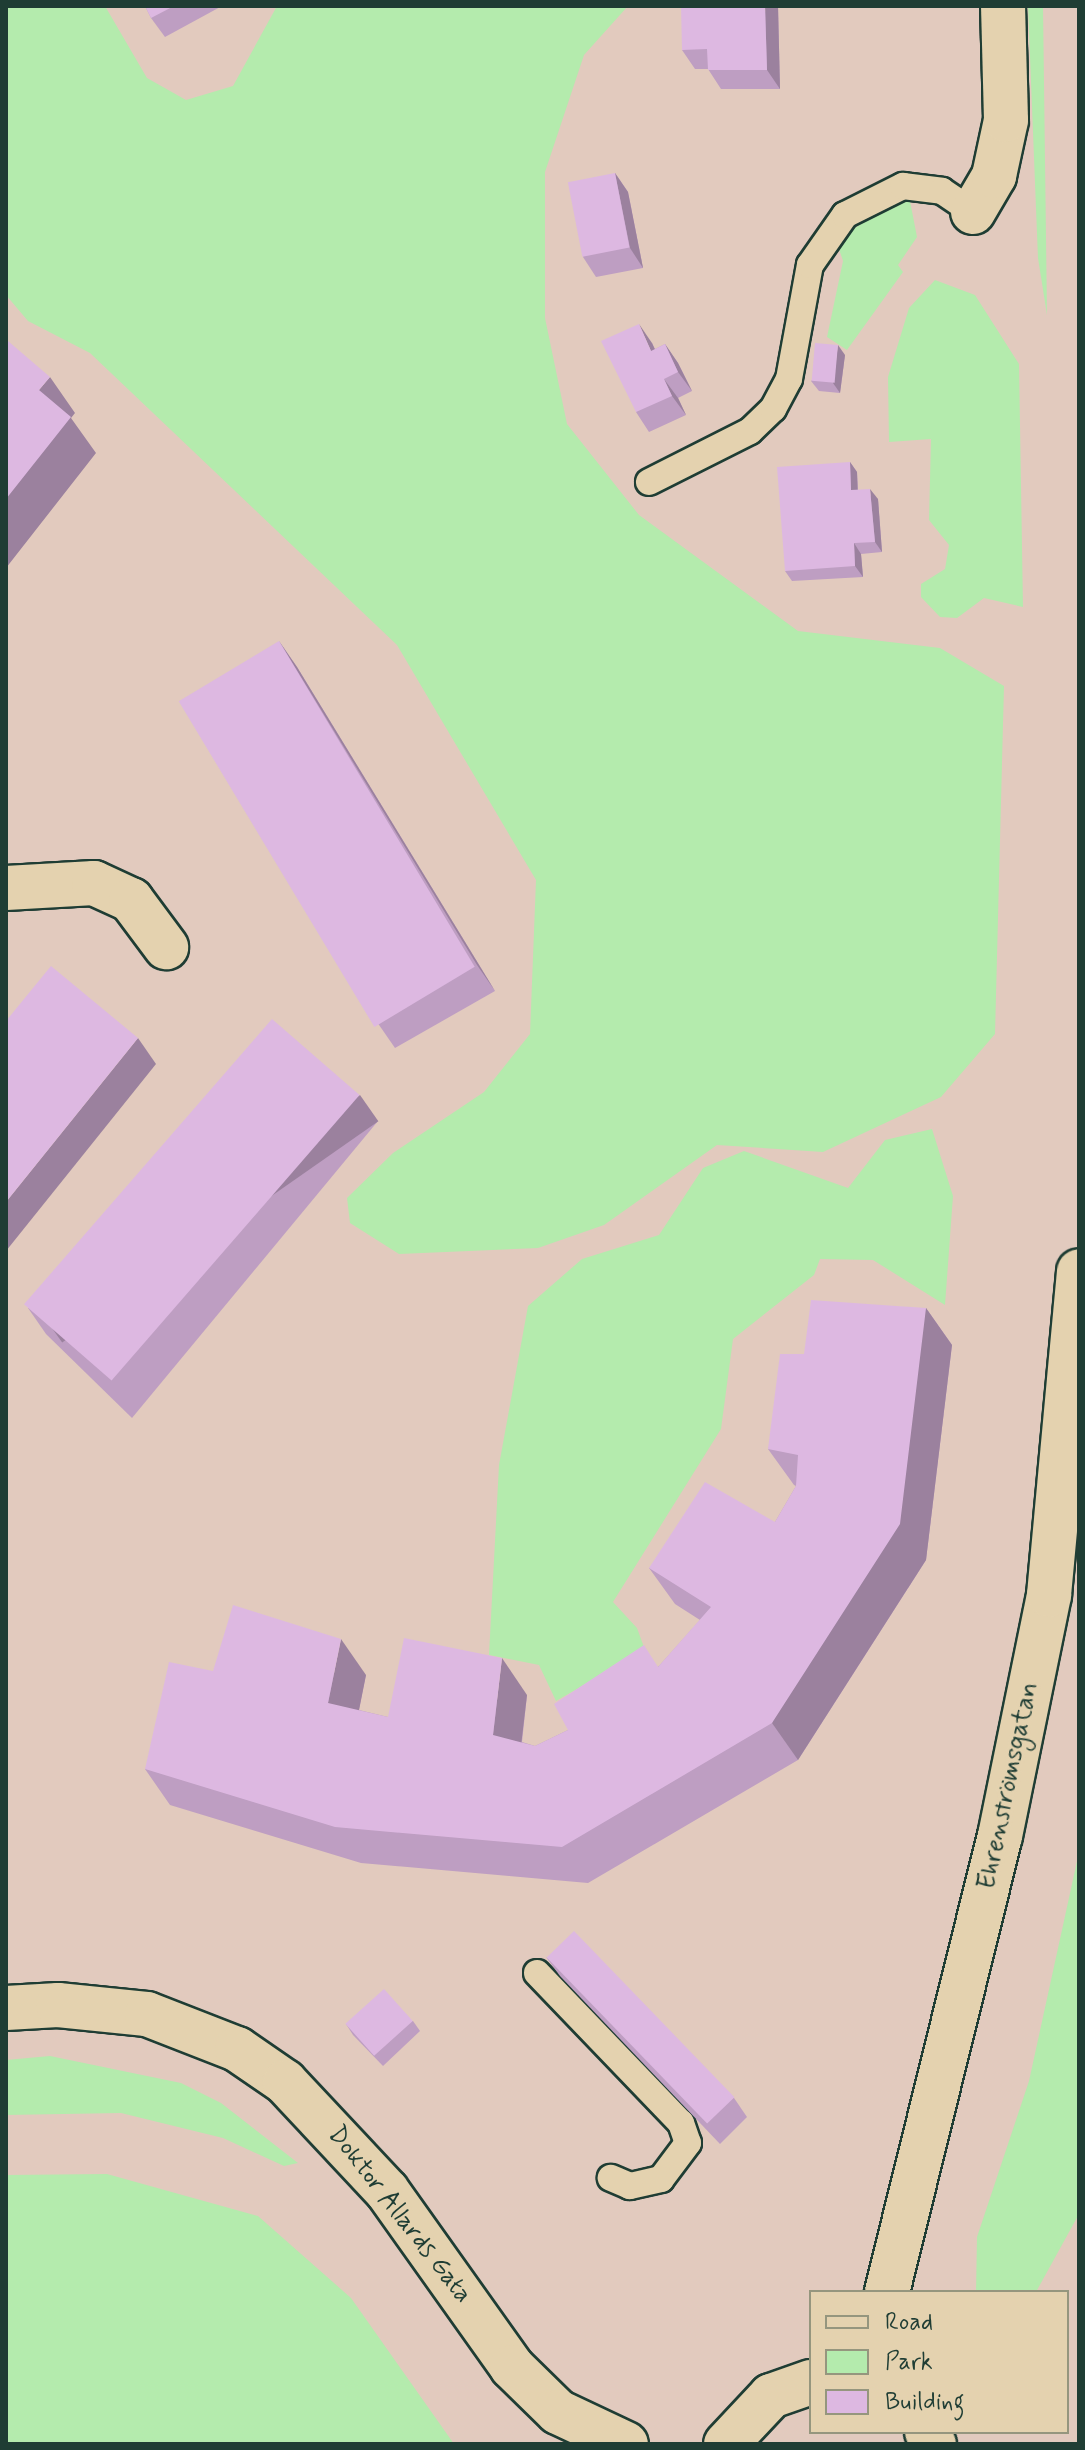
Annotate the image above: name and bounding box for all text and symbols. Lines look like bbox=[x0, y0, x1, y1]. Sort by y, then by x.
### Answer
street label: Ehrenströmsgatan bbox=[972, 1680, 1046, 1892]
street label: Doktor Allards Gata bbox=[320, 2119, 478, 2311]
legend bbox=[809, 2290, 1069, 2434]
text: Road bbox=[885, 2307, 933, 2338]
text: Park bbox=[885, 2347, 933, 2378]
text: Building bbox=[885, 2387, 965, 2418]

